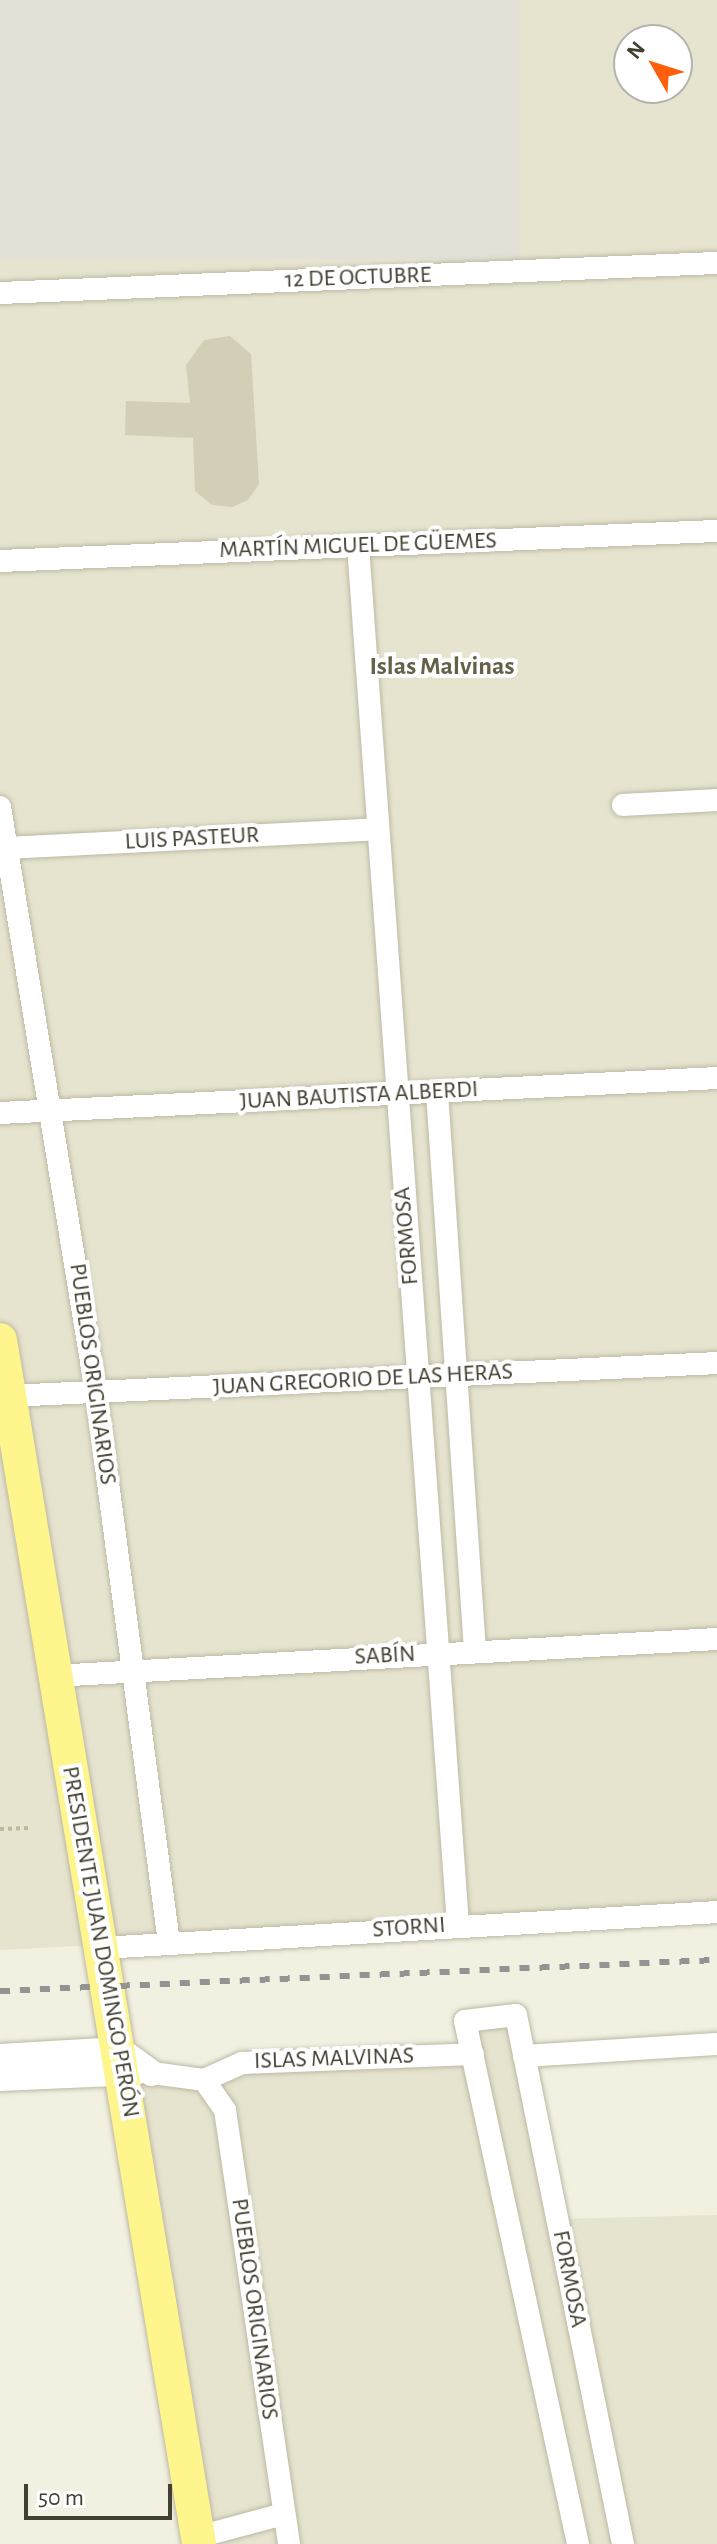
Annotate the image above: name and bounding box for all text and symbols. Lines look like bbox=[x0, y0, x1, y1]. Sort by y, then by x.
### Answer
north arrow bbox=[613, 24, 693, 104]
text: N bbox=[623, 37, 649, 63]
street label: 12 DE OCTUBRE bbox=[284, 261, 432, 295]
street label: MARTÍN MIGUEL DE GÜEMES bbox=[219, 527, 497, 565]
district label: Islas Malvinas bbox=[369, 651, 515, 683]
street label: LUIS PASTEUR bbox=[124, 821, 260, 857]
street label: JUAN BAUTISTA ALBERDI bbox=[239, 1075, 479, 1117]
street label: FORMOSA bbox=[388, 1186, 426, 1286]
street label: PUEBLOS ORIGINARIOS bbox=[62, 1261, 122, 1487]
street label: JUAN GREGORIO DE LAS HERAS bbox=[212, 1358, 514, 1402]
street label: SABÍN bbox=[354, 1640, 416, 1672]
street label: PRESIDENTE JUAN DOMINGO PERÓN bbox=[55, 1764, 145, 2120]
street label: STORNI bbox=[372, 1911, 446, 1945]
street label: ISLAS MALVINAS bbox=[254, 2042, 414, 2076]
street label: PUEBLOS ORIGINARIOS bbox=[224, 2196, 284, 2422]
street label: FORMOSA bbox=[545, 2228, 593, 2330]
scale bar bbox=[28, 2468, 176, 2518]
text: 50 m bbox=[38, 2486, 84, 2510]

